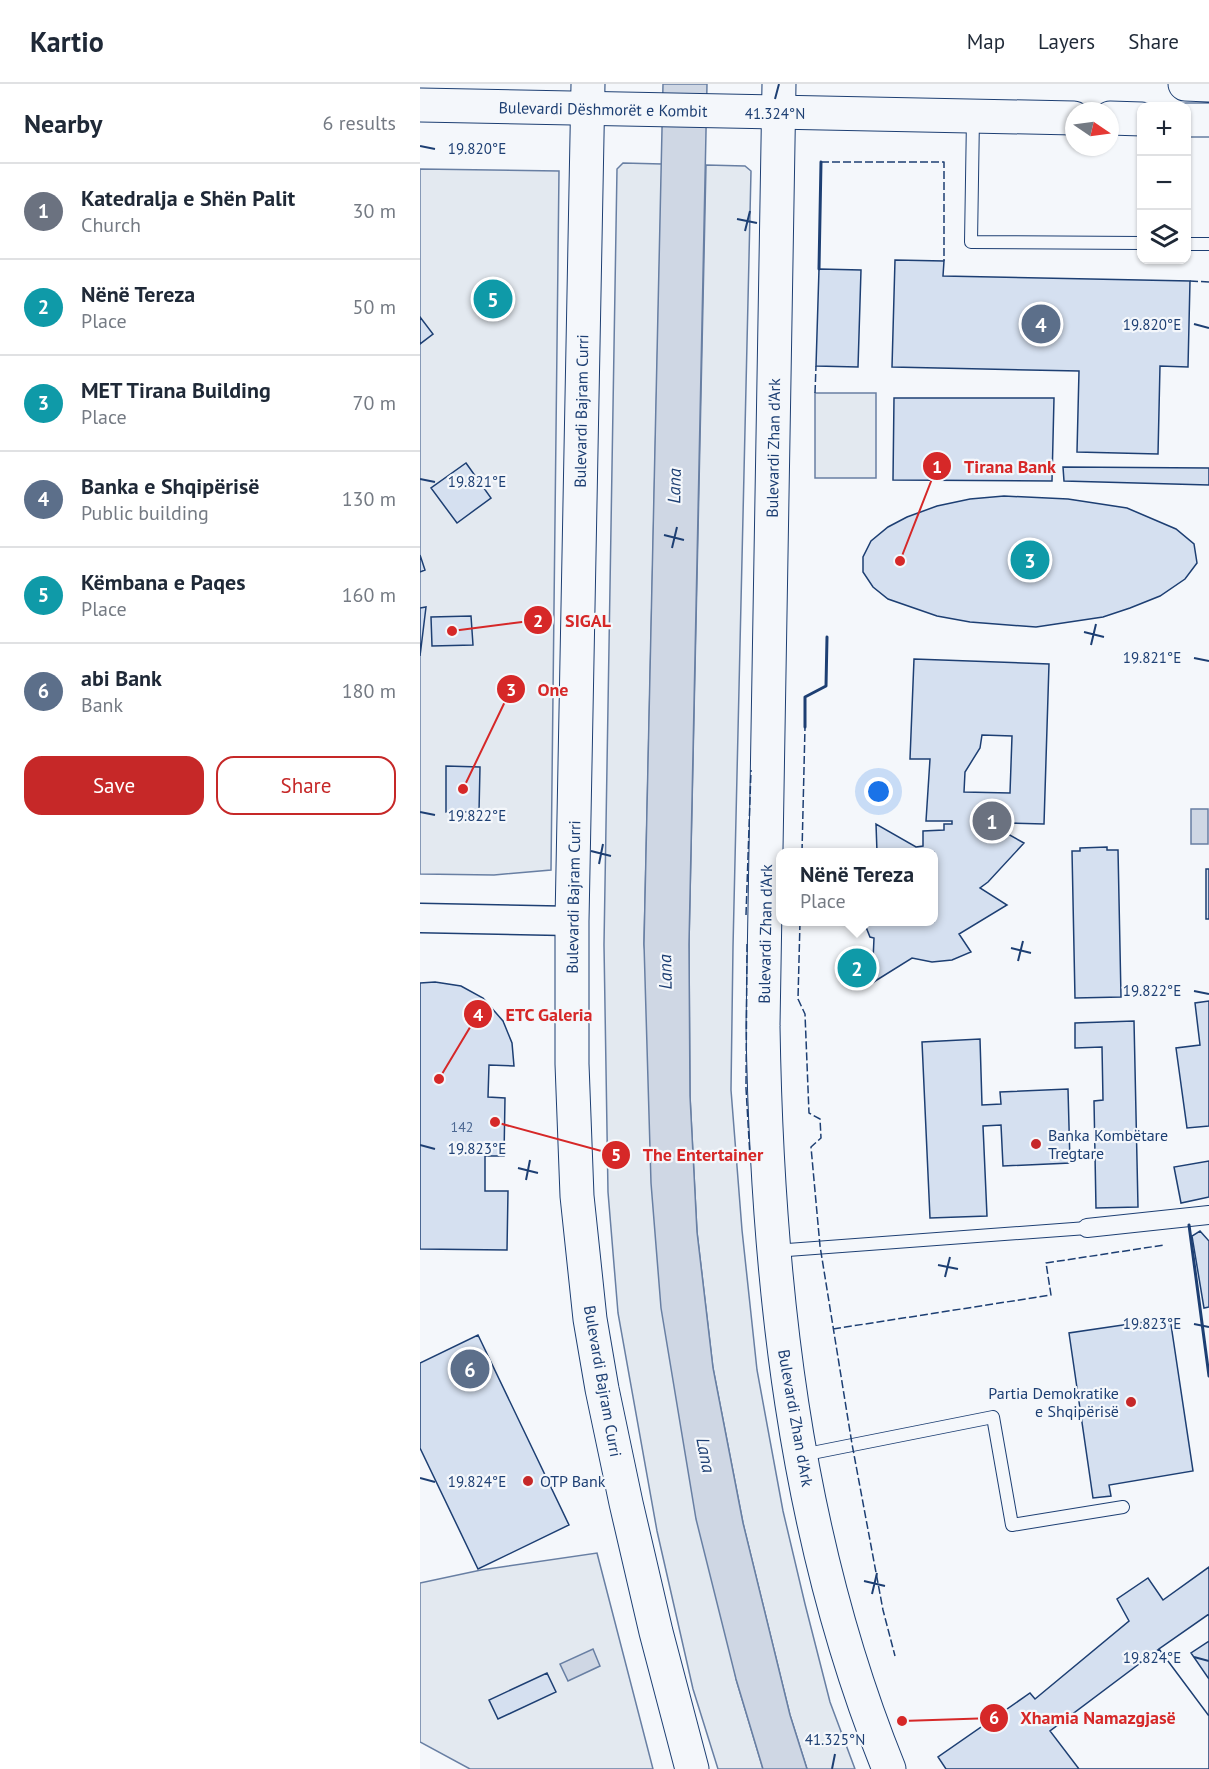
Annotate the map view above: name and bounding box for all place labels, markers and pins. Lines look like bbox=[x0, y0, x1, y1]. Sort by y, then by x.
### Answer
pin: 5 bbox=[474, 276, 512, 322]
pin: 4 bbox=[1022, 302, 1060, 346]
callout: Tirana Bank bbox=[922, 448, 1068, 484]
pin: 3 bbox=[1010, 538, 1050, 582]
callout: SIGAL bbox=[523, 602, 623, 638]
callout: One bbox=[496, 671, 581, 707]
pin: 1 bbox=[972, 798, 1012, 844]
pin: 2 bbox=[838, 946, 876, 990]
callout: ETC Galeria bbox=[463, 996, 605, 1032]
place label: Banka Kombëtare Tregtare bbox=[1048, 1125, 1168, 1163]
callout: The Entertainer bbox=[601, 1137, 775, 1173]
marker: Banka Kombëtare Tregtare bbox=[1029, 1137, 1043, 1151]
pin: 6 bbox=[451, 1346, 490, 1392]
place label: Partia Demokratike e Shqipërisë bbox=[988, 1383, 1119, 1421]
marker: Partia Demokratike e Shqipërisë bbox=[1124, 1395, 1138, 1409]
place label: OTP Bank bbox=[540, 1471, 606, 1491]
marker: OTP Bank bbox=[521, 1474, 535, 1488]
callout: Xhamia Namazgjasë bbox=[979, 1700, 1188, 1736]

